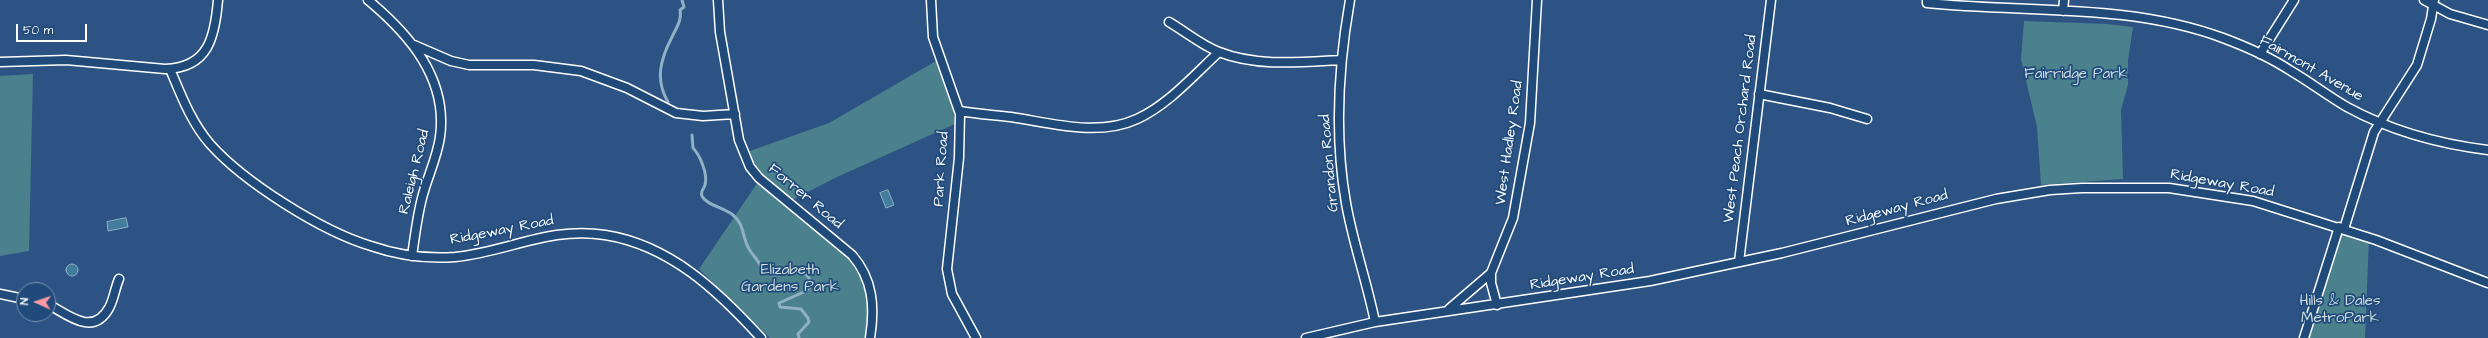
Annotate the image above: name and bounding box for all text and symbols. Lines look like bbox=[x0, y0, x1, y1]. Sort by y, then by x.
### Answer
scale bar bbox=[18, 16, 89, 42]
text: 50 m bbox=[23, 22, 53, 39]
street label: Fairmont Avenue bbox=[2256, 32, 2366, 106]
street label: West Peach Orchard Road bbox=[1721, 34, 1761, 224]
park label: Fairridge Park bbox=[2024, 66, 2128, 84]
street label: West Hadley Road bbox=[1492, 80, 1528, 206]
street label: Grandon Road bbox=[1317, 113, 1343, 213]
street label: Raleigh Road bbox=[396, 128, 434, 216]
street label: Park Road bbox=[930, 131, 954, 207]
street label: Forrer Road bbox=[764, 160, 846, 234]
street label: Ridgeway Road bbox=[2169, 166, 2275, 202]
street label: Ridgeway Road bbox=[1844, 187, 1950, 231]
street label: Ridgeway Road bbox=[449, 212, 555, 250]
street label: Ridgeway Road bbox=[1529, 261, 1635, 295]
park label: Elizabeth Gardens Park bbox=[741, 262, 839, 297]
north arrow bbox=[16, 282, 56, 322]
park label: Hills & Dales MetroPark bbox=[2299, 293, 2381, 328]
text: N bbox=[17, 298, 32, 305]

